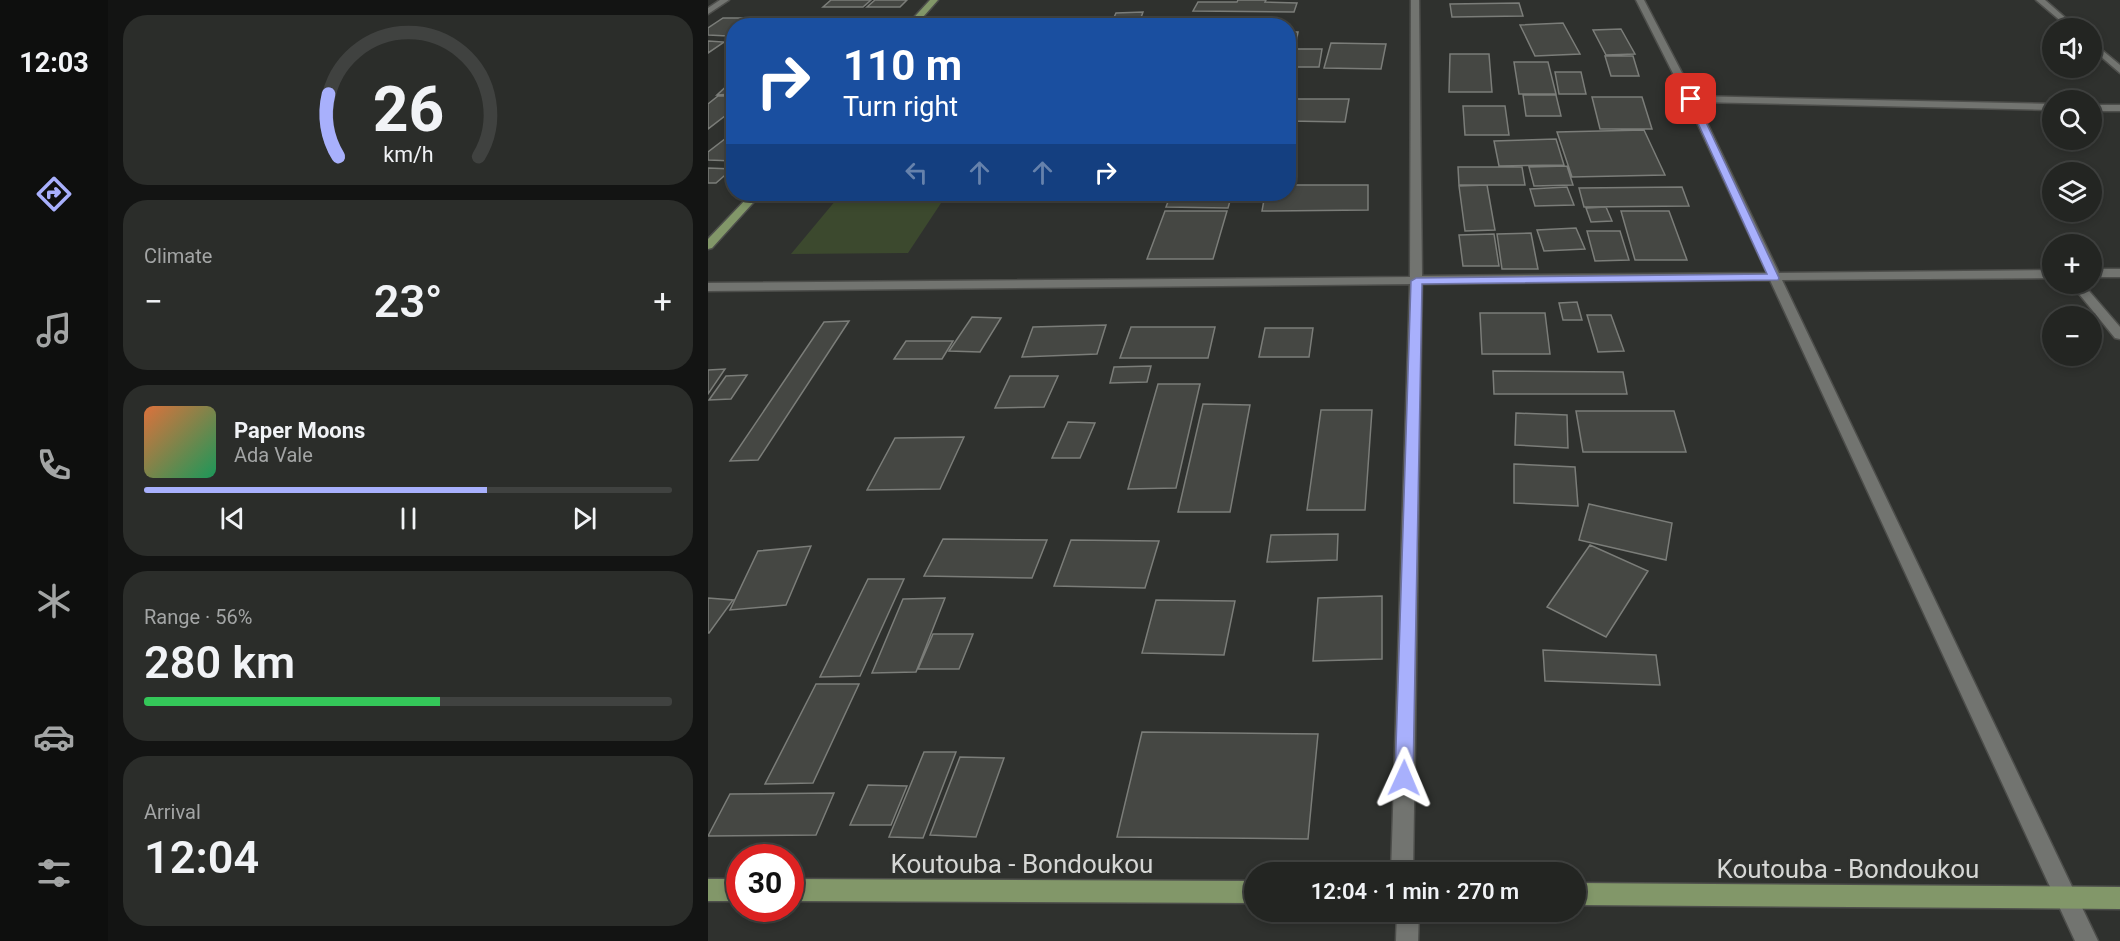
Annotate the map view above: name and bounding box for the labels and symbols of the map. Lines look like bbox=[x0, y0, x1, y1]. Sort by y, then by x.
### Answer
pin bbox=[1665, 73, 1716, 124]
position arrow bbox=[1372, 746, 1436, 810]
speed limit sign: 30 bbox=[726, 844, 804, 922]
street label: Koutouba - Bondoukou bbox=[891, 849, 1153, 879]
street label: Koutouba - Bondoukou bbox=[1717, 854, 1979, 884]

